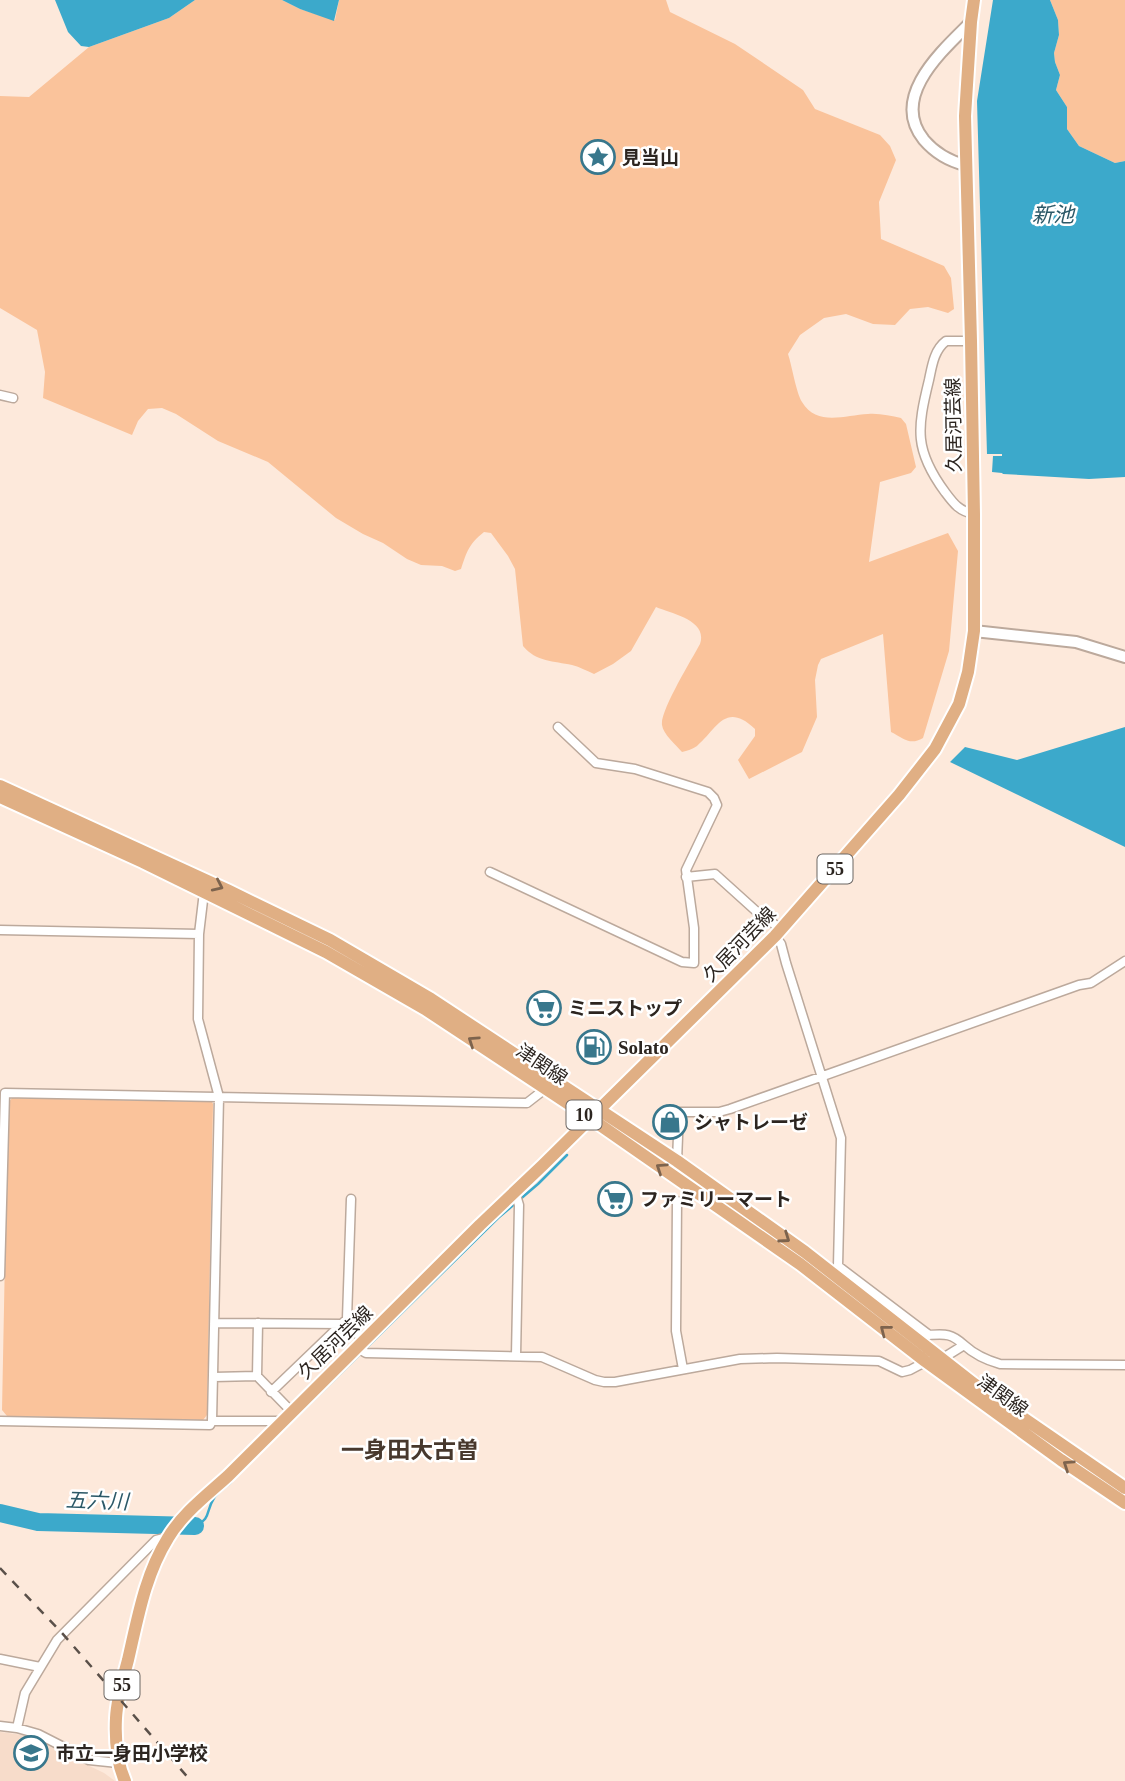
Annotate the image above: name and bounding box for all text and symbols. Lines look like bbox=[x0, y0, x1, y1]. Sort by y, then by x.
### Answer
place icon: 見当山 bbox=[579, 138, 617, 176]
place label: 見当山 bbox=[622, 147, 679, 168]
water label: 新池 bbox=[1032, 203, 1076, 227]
street label: 久居河芸線 bbox=[942, 377, 965, 473]
road number: 55 bbox=[818, 854, 852, 884]
one-way arrow bbox=[211, 878, 223, 892]
street label: 久居河芸線 bbox=[699, 903, 780, 986]
supermarket icon: ミニストップ bbox=[525, 989, 563, 1027]
place label: ミニストップ bbox=[568, 998, 682, 1019]
fuel station icon: Solato bbox=[575, 1028, 613, 1066]
one-way arrow bbox=[468, 1036, 481, 1049]
place label: Solato bbox=[618, 1037, 669, 1058]
street label: 津関線 bbox=[512, 1040, 571, 1089]
road number: 10 bbox=[566, 1100, 602, 1130]
shop icon: シャトレーゼ bbox=[651, 1103, 689, 1141]
place label: シャトレーゼ bbox=[694, 1112, 808, 1133]
one-way arrow bbox=[656, 1164, 669, 1176]
supermarket icon: ファミリーマート bbox=[596, 1180, 634, 1218]
place label: ファミリーマート bbox=[640, 1189, 792, 1210]
one-way arrow bbox=[777, 1230, 790, 1242]
street label: 久居河芸線 bbox=[294, 1302, 377, 1383]
one-way arrow bbox=[880, 1326, 893, 1339]
street label: 津関線 bbox=[973, 1370, 1032, 1421]
district label: 一身田大古曽 bbox=[341, 1438, 479, 1463]
one-way arrow bbox=[1063, 1461, 1076, 1473]
water label: 五六川 bbox=[65, 1488, 131, 1514]
road number: 55 bbox=[104, 1670, 140, 1700]
school or university icon: 市立一身田小学校 bbox=[12, 1734, 50, 1772]
place label: 市立一身田小学校 bbox=[56, 1743, 208, 1764]

